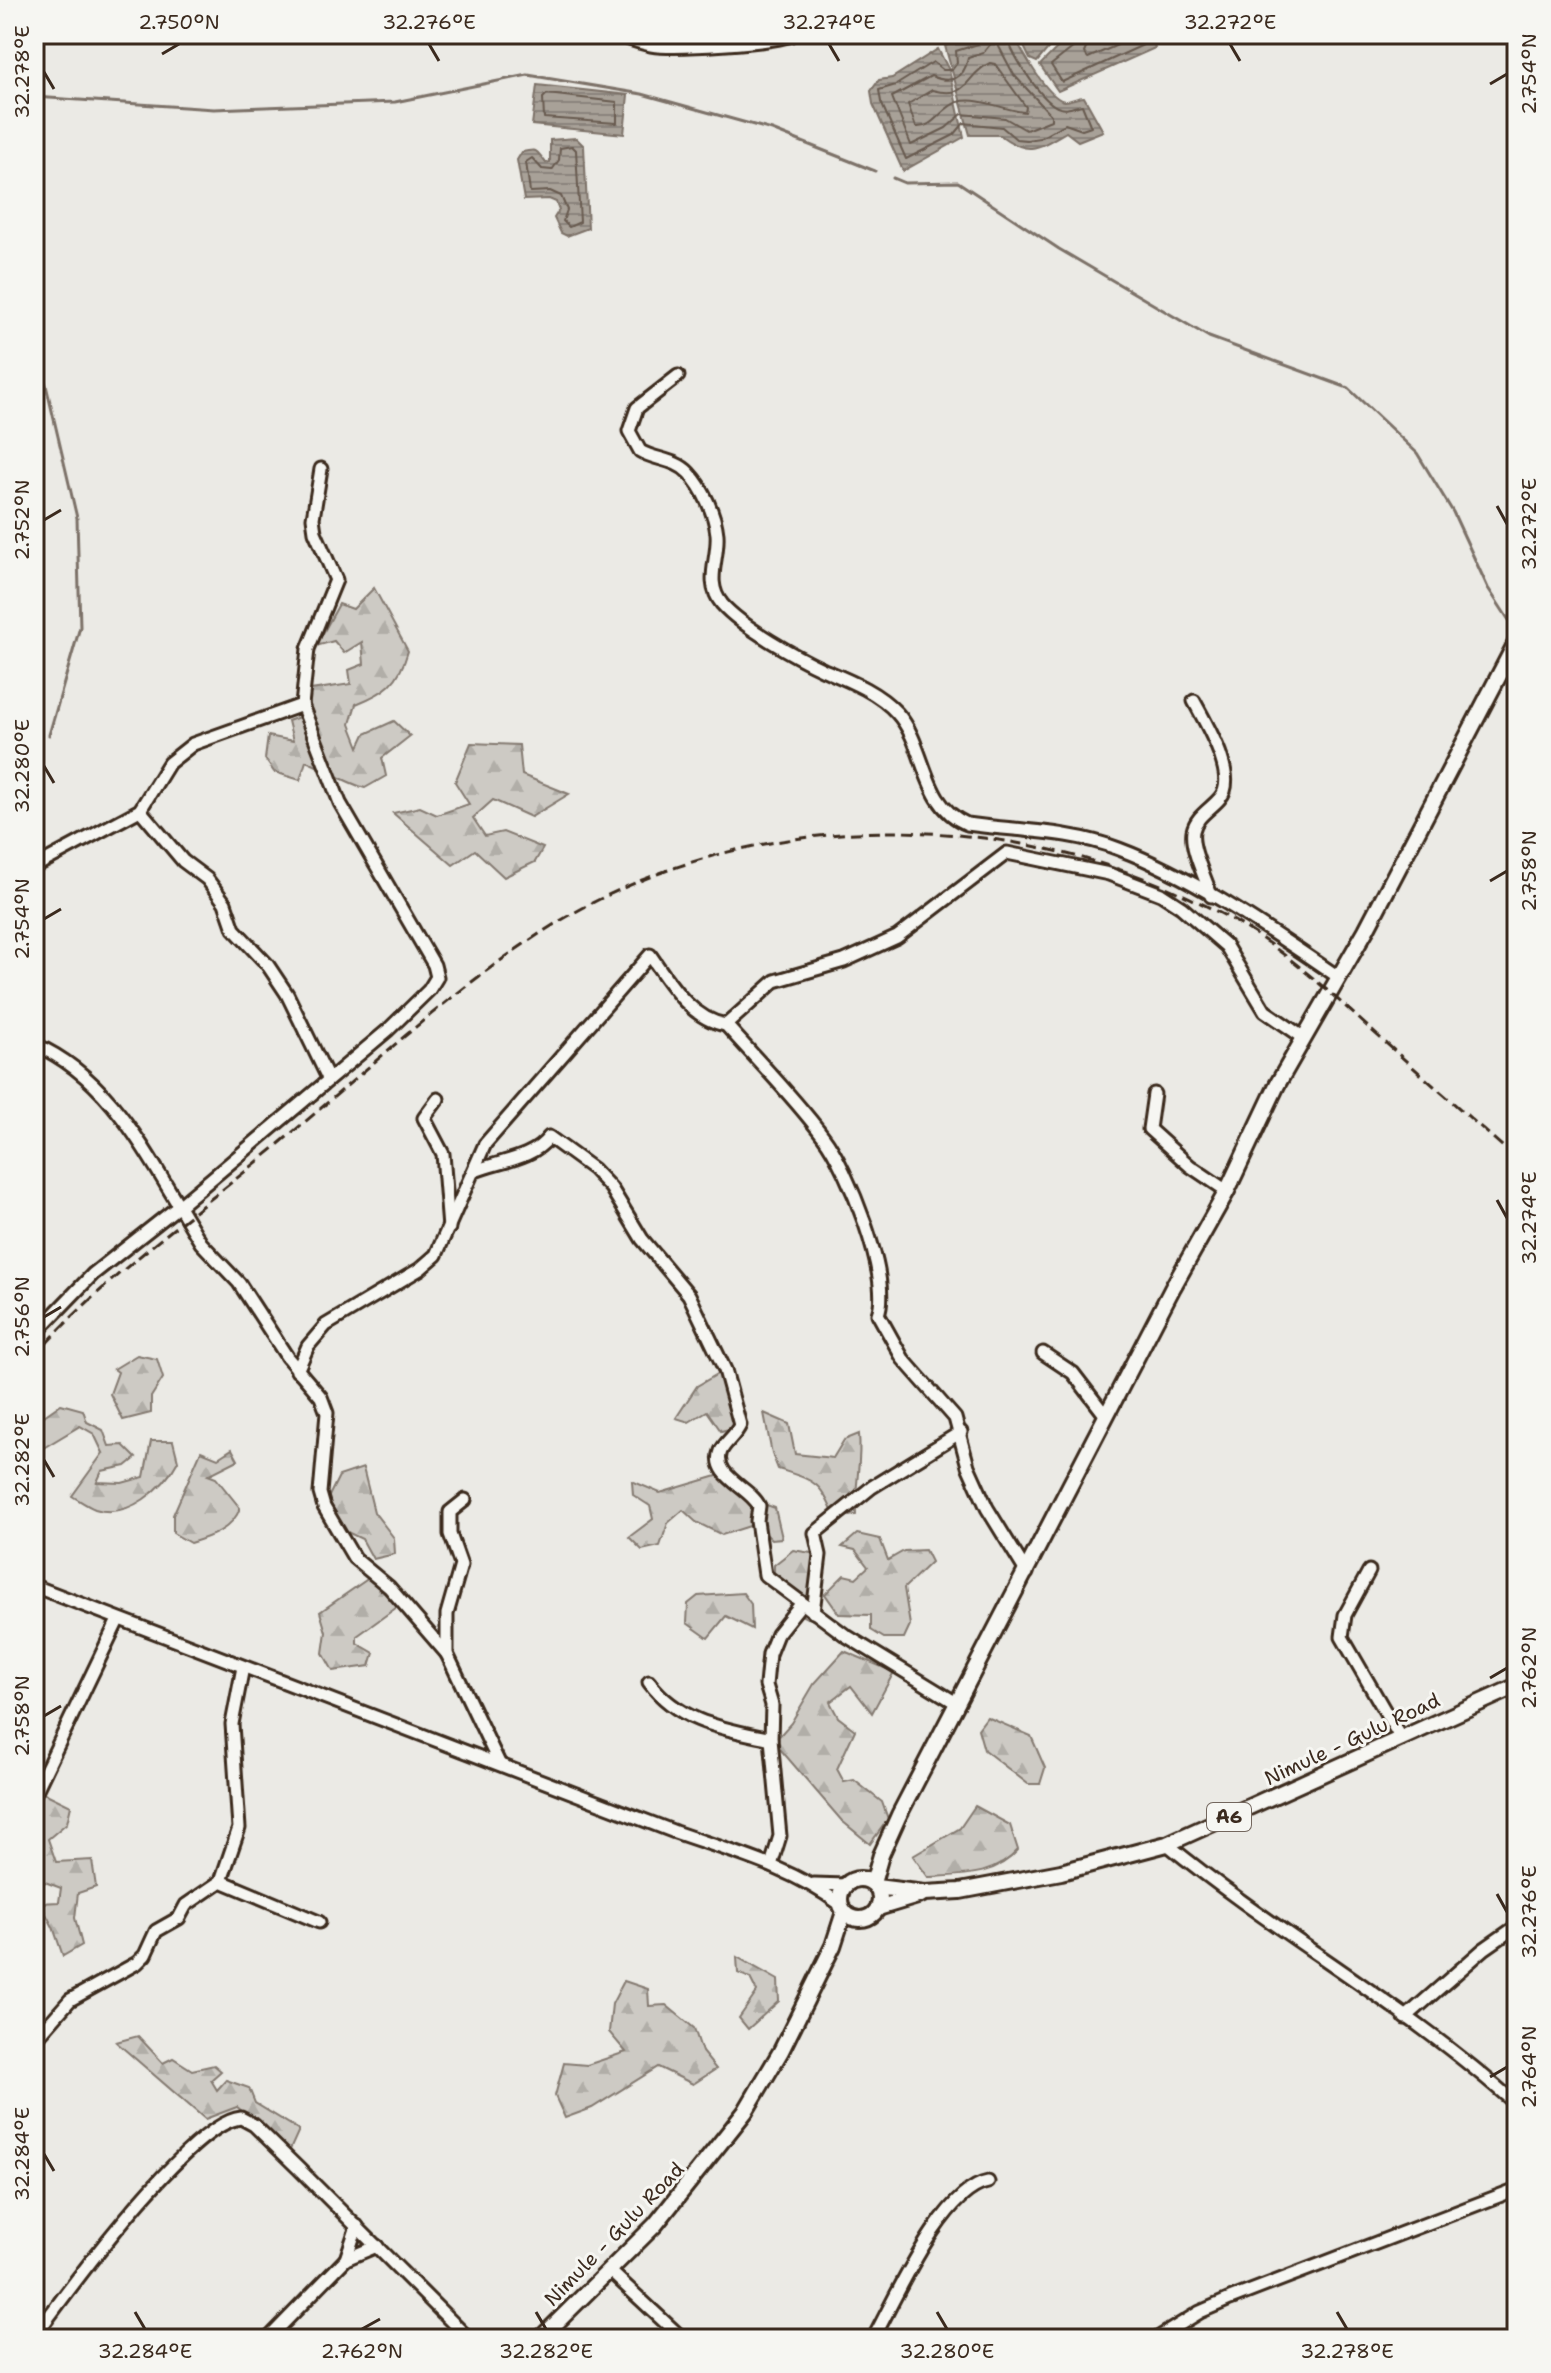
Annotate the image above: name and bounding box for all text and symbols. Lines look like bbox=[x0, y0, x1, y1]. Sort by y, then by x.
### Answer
text: 2.750°N bbox=[138, 9, 220, 35]
text: 32.276°E bbox=[382, 9, 476, 35]
text: 32.274°E bbox=[782, 9, 876, 35]
text: 32.272°E bbox=[1184, 9, 1276, 35]
text: 32.278°E bbox=[9, 25, 35, 119]
text: 2.754°N bbox=[1516, 33, 1542, 115]
text: 32.272°E bbox=[1516, 478, 1542, 570]
text: 2.752°N bbox=[9, 480, 35, 560]
text: 32.280°E bbox=[9, 719, 35, 813]
text: 2.758°N bbox=[1516, 830, 1542, 912]
text: 2.754°N bbox=[9, 878, 35, 960]
text: 32.274°E bbox=[1516, 1171, 1542, 1265]
text: 2.756°N bbox=[9, 1276, 35, 1358]
text: 32.282°E bbox=[9, 1413, 35, 1507]
text: 2.762°N bbox=[1516, 1627, 1542, 1709]
text: 2.758°N bbox=[9, 1675, 35, 1757]
street label: Nimule - Gulu Road bbox=[1260, 1687, 1444, 1791]
road number: A6 bbox=[1207, 1803, 1251, 1831]
text: 32.276°E bbox=[1516, 1865, 1542, 1959]
text: 2.764°N bbox=[1516, 2026, 1542, 2108]
text: 32.284°E bbox=[9, 2107, 35, 2201]
street label: Nimule - Gulu Road bbox=[538, 2156, 690, 2312]
text: 32.284°E bbox=[98, 2338, 192, 2364]
text: 2.762°N bbox=[321, 2338, 403, 2364]
text: 32.282°E bbox=[499, 2338, 593, 2364]
text: 32.280°E bbox=[900, 2338, 994, 2364]
text: 32.278°E bbox=[1300, 2338, 1394, 2364]

